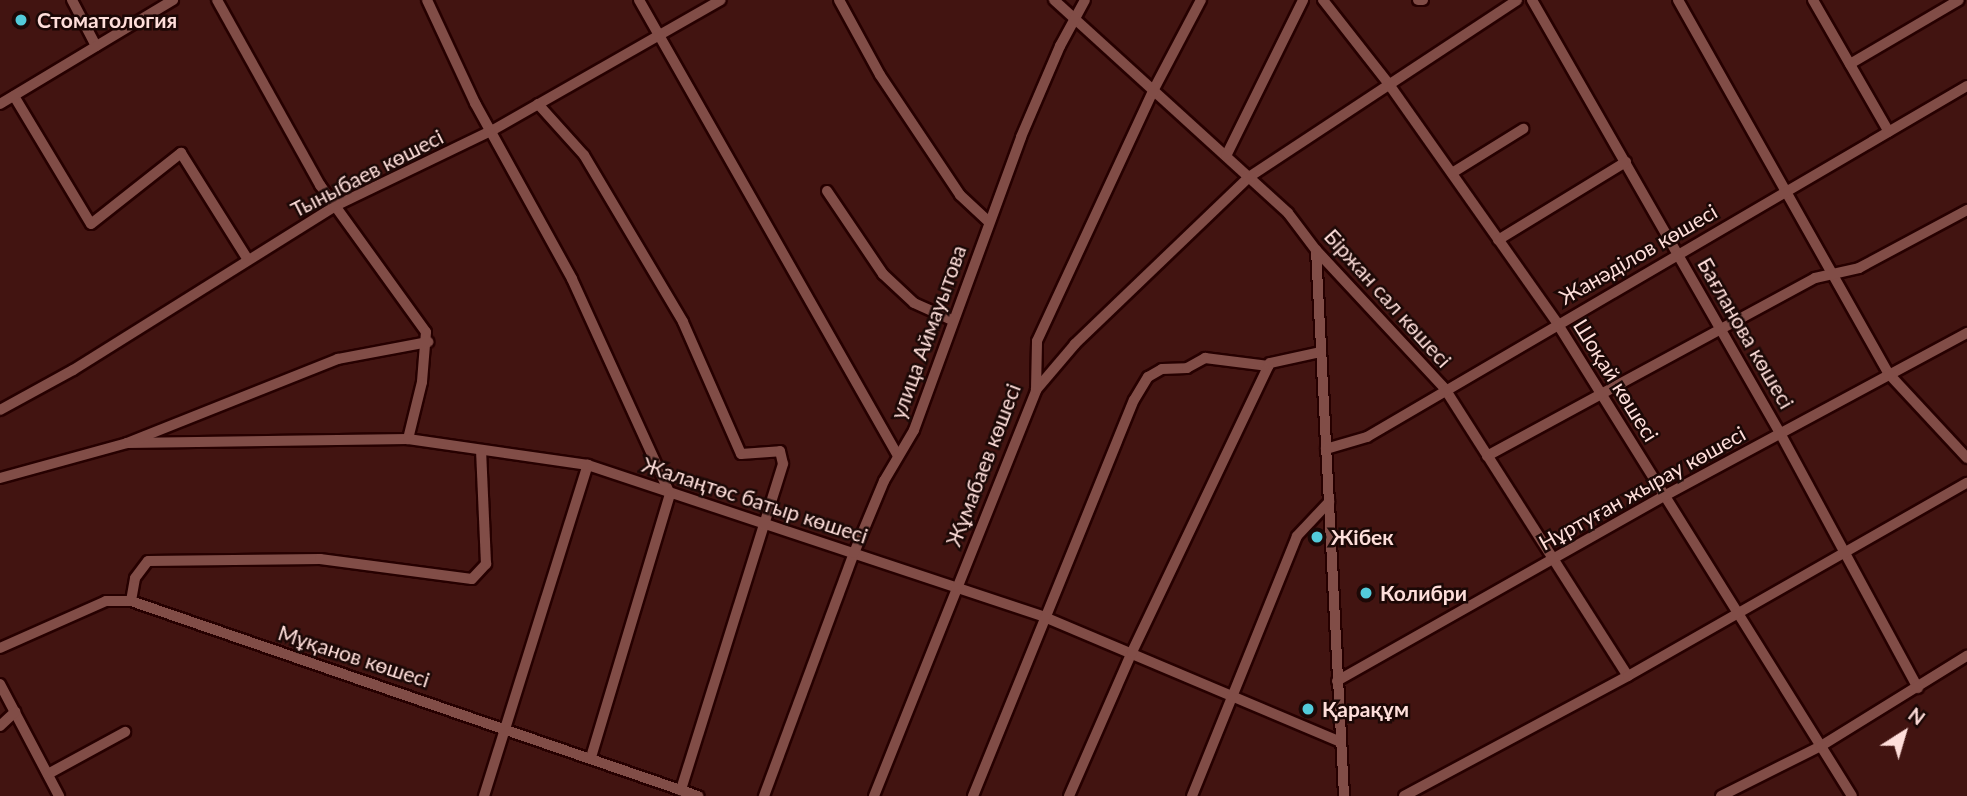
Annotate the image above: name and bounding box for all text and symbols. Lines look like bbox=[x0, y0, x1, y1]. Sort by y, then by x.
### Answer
place label: Стоматология bbox=[37, 7, 177, 33]
marker: Стоматология bbox=[11, 10, 31, 30]
street label: Тыныбаев көшесі bbox=[287, 124, 447, 222]
street label: Жанәділов көшесі bbox=[1554, 198, 1722, 310]
street label: Біржан сал көшесі bbox=[1319, 224, 1457, 372]
street label: улица Аймауытова bbox=[885, 242, 971, 422]
street label: Бағланова көшесі bbox=[1693, 253, 1799, 413]
street label: Шоқай көшесі bbox=[1568, 314, 1664, 446]
street label: Жұмабаев көшесі bbox=[940, 380, 1026, 550]
street label: Нұртуған жырау көшесі bbox=[1534, 421, 1750, 555]
street label: Жалаңтөс батыр көшесі bbox=[639, 452, 871, 548]
place label: Жібек bbox=[1331, 524, 1394, 550]
marker: Жібек bbox=[1309, 529, 1325, 545]
place label: Колибри bbox=[1380, 580, 1467, 606]
marker: Колибри bbox=[1358, 585, 1374, 601]
street label: Мұқанов көшесі bbox=[275, 620, 433, 692]
place label: Қарақұм bbox=[1322, 696, 1409, 722]
north arrow bbox=[1869, 698, 1939, 768]
marker: Қарақұм bbox=[1300, 701, 1316, 717]
text: N bbox=[1904, 702, 1930, 729]

